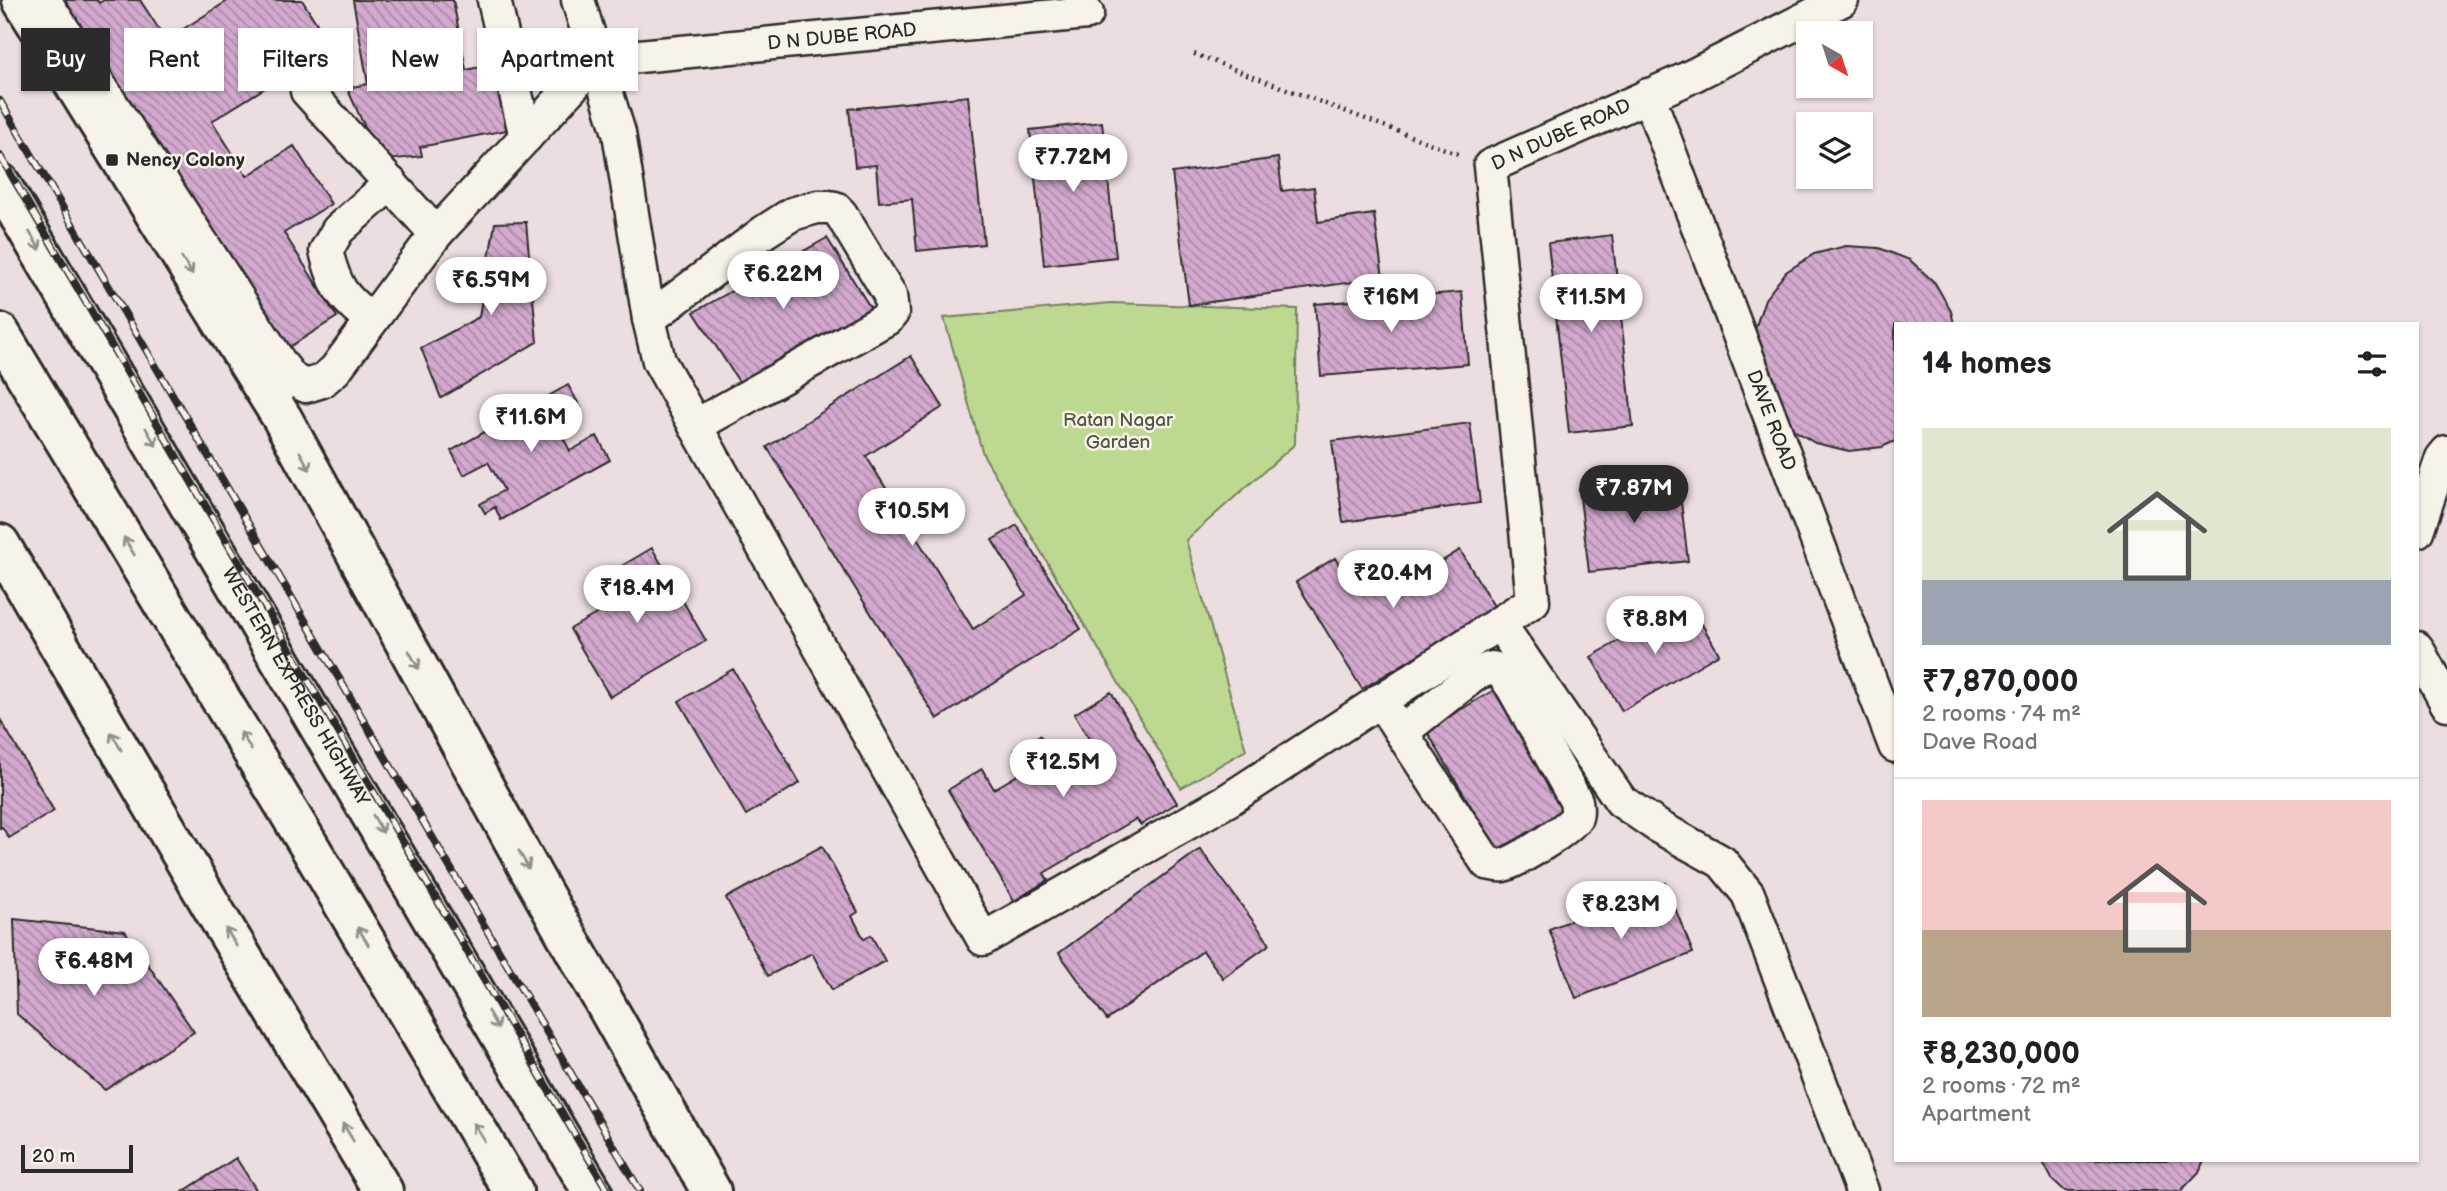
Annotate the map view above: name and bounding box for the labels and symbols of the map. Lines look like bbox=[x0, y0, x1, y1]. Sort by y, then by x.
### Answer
street label: D N DUBE ROAD bbox=[766, 18, 918, 55]
north arrow bbox=[1796, 21, 1872, 98]
street label: D N DUBE ROAD bbox=[1488, 94, 1634, 175]
pin: ₹7.72M bbox=[1016, 134, 1130, 194]
place label: Nency Colony bbox=[126, 149, 245, 172]
marker: Nency Colony bbox=[104, 152, 120, 168]
one-way arrow bbox=[29, 231, 43, 251]
pin: ₹6.22M bbox=[726, 252, 840, 311]
one-way arrow bbox=[180, 256, 195, 275]
pin: ₹6.59M bbox=[434, 258, 548, 317]
pin: ₹16M bbox=[1350, 274, 1432, 334]
pin: ₹11.5M bbox=[1534, 274, 1648, 334]
street label: DAVE ROAD bbox=[1742, 367, 1801, 474]
pin: ₹11.6M bbox=[474, 394, 588, 454]
park label: Ratan Nagar Garden bbox=[1063, 409, 1174, 454]
one-way arrow bbox=[144, 427, 158, 447]
one-way arrow bbox=[298, 450, 312, 470]
pin: ₹7.87M bbox=[1577, 466, 1691, 525]
pin: ₹10.5M bbox=[855, 489, 969, 548]
one-way arrow bbox=[121, 537, 135, 557]
pin: ₹20.4M bbox=[1336, 550, 1450, 610]
street label: WESTERN EXPRESS HIGHWAY bbox=[217, 563, 375, 811]
pin: ₹18.4M bbox=[580, 566, 694, 625]
pin: ₹8.8M bbox=[1606, 596, 1704, 656]
one-way arrow bbox=[408, 649, 422, 670]
one-way arrow bbox=[108, 732, 122, 752]
one-way arrow bbox=[239, 732, 253, 752]
pin: ₹12.5M bbox=[1006, 740, 1120, 799]
one-way arrow bbox=[371, 813, 385, 833]
one-way arrow bbox=[517, 849, 531, 869]
pin: ₹8.23M bbox=[1564, 881, 1678, 941]
one-way arrow bbox=[356, 927, 370, 947]
one-way arrow bbox=[224, 928, 238, 948]
pin: ₹6.48M bbox=[37, 939, 151, 998]
one-way arrow bbox=[486, 1010, 500, 1030]
one-way arrow bbox=[340, 1123, 354, 1143]
one-way arrow bbox=[471, 1123, 485, 1143]
scale bar bbox=[21, 1142, 133, 1174]

